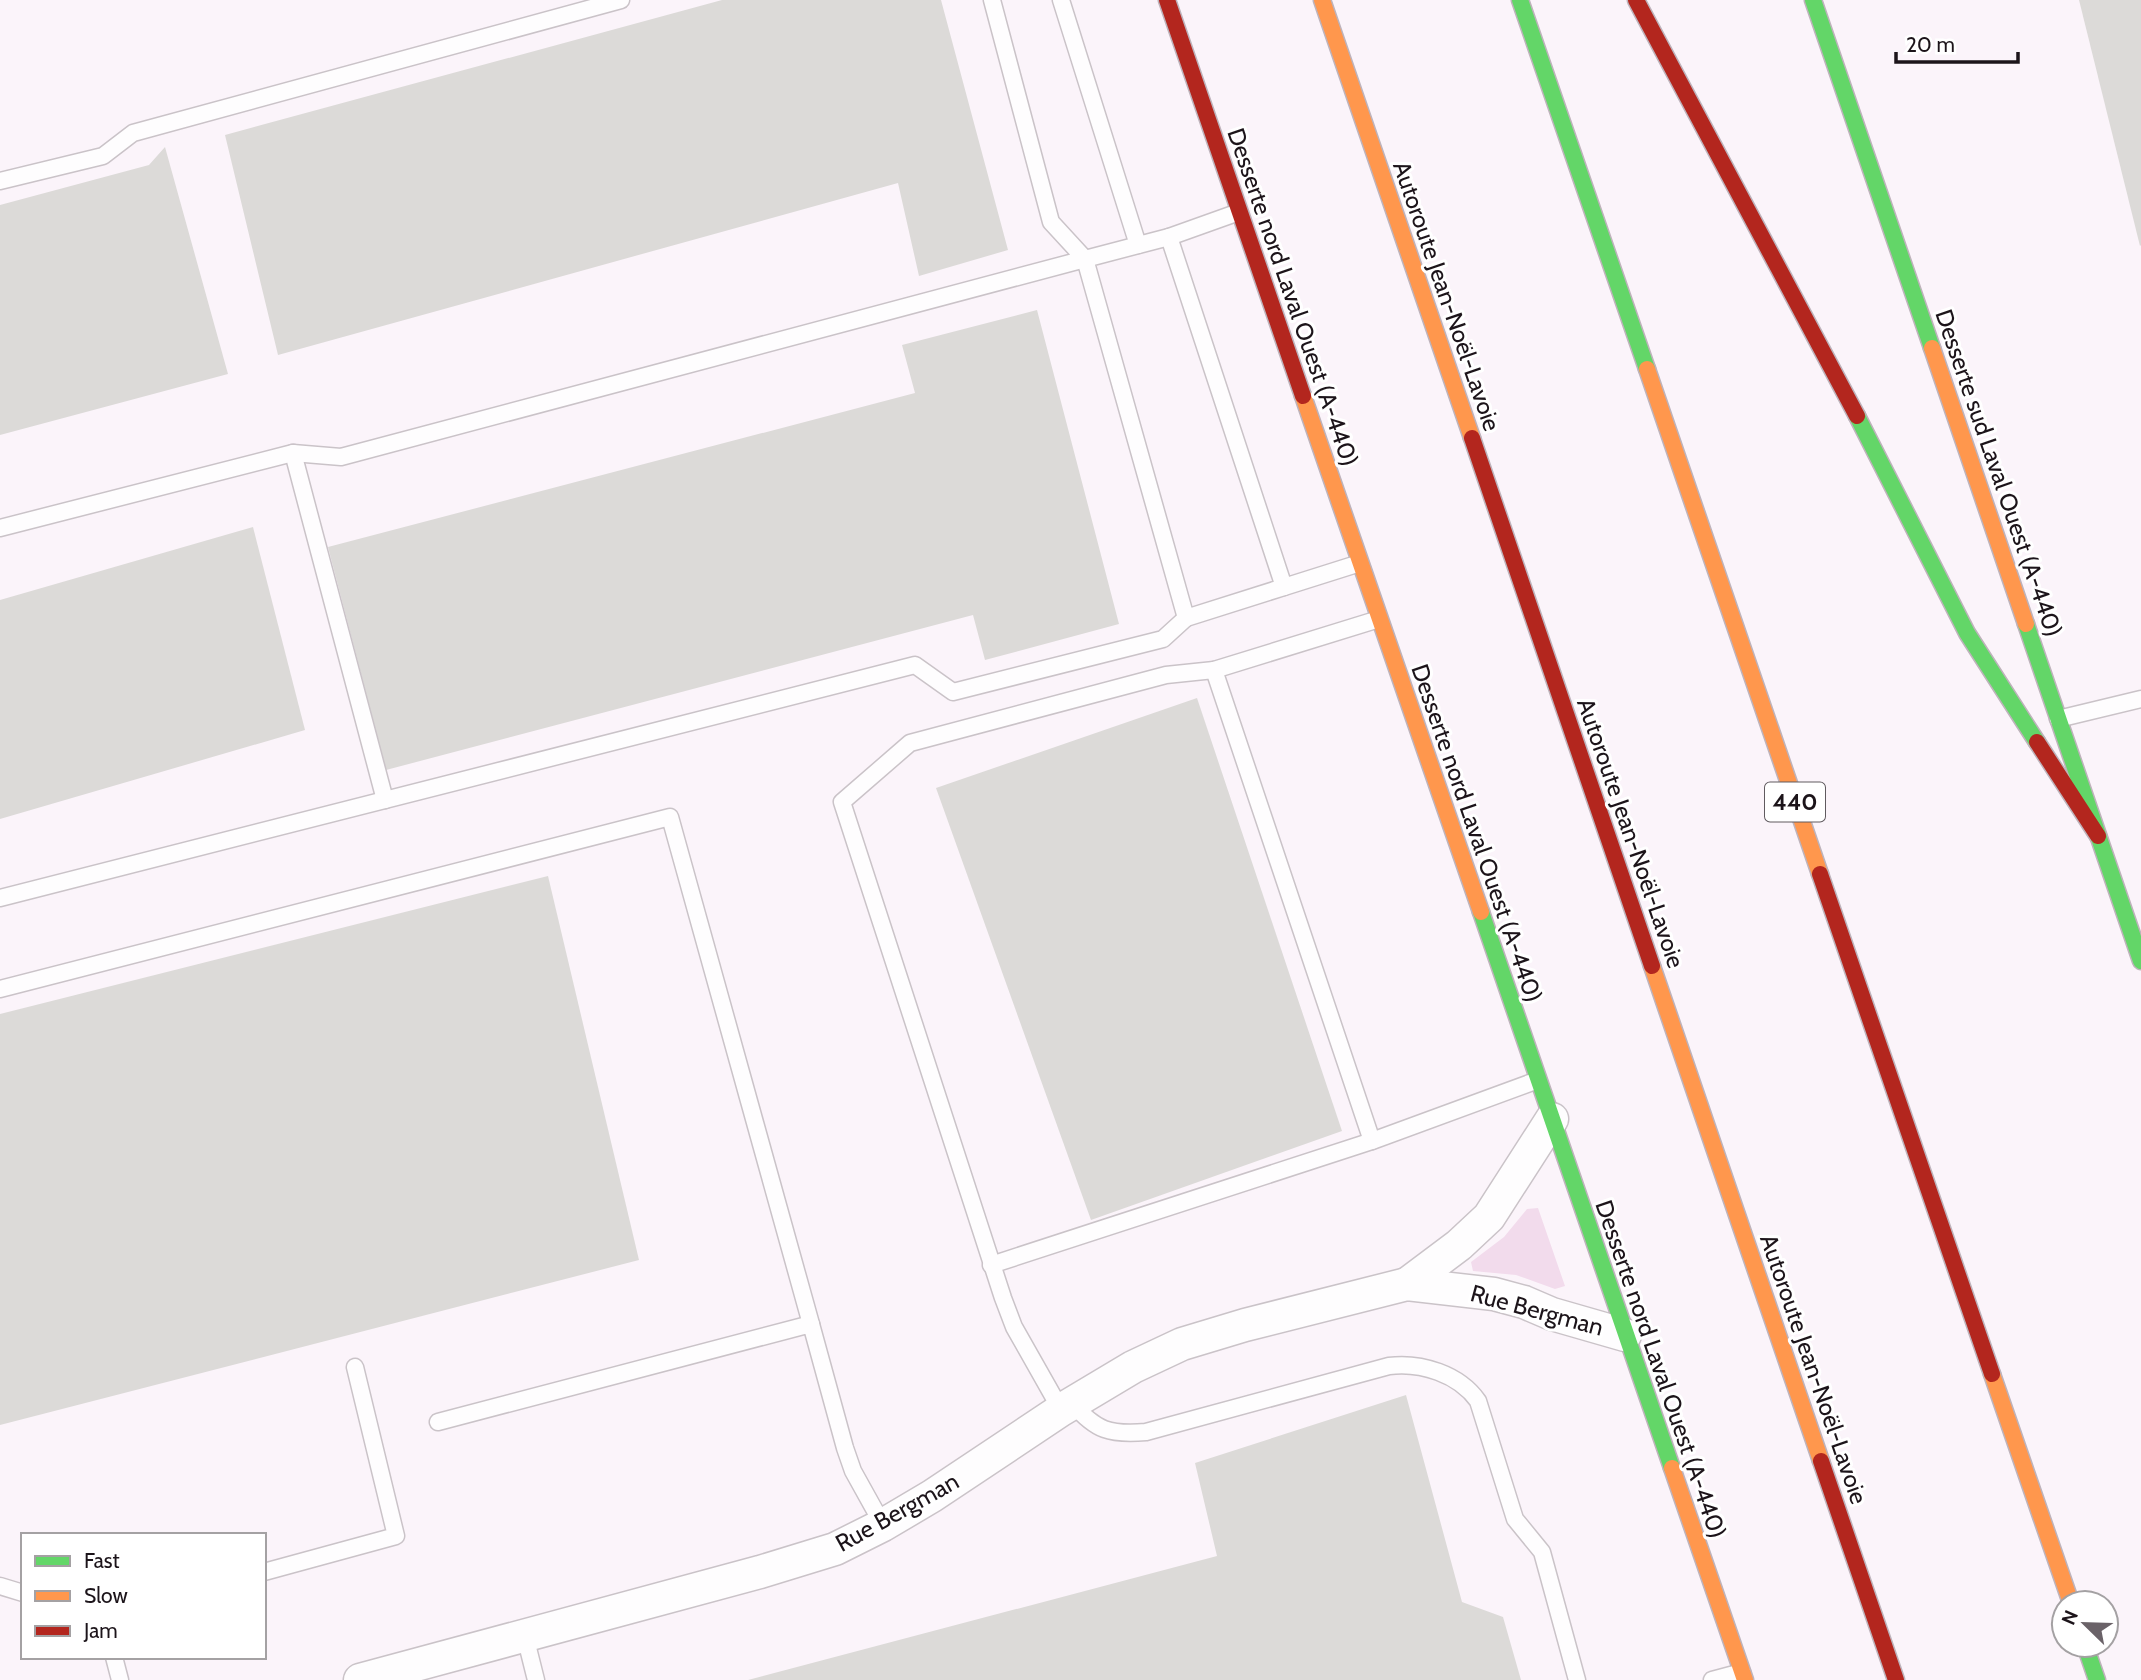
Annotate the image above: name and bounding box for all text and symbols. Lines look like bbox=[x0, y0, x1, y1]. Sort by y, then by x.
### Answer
scale bar bbox=[1896, 21, 2018, 65]
text: 20 m bbox=[1906, 32, 1955, 57]
street label: Desserte nord Laval Ouest (A-440) bbox=[1221, 124, 1365, 470]
street label: Autoroute Jean-Noël-Lavoie bbox=[1387, 157, 1507, 435]
street label: Desserte sud Laval Ouest (A-440) bbox=[1929, 306, 2069, 640]
street label: Desserte nord Laval Ouest (A-440) bbox=[1405, 660, 1549, 1006]
street label: Autoroute Jean-Noël-Lavoie bbox=[1571, 694, 1691, 972]
road number: 440 bbox=[1765, 782, 1825, 822]
street label: Desserte nord Laval Ouest (A-440) bbox=[1589, 1196, 1733, 1542]
street label: Autoroute Jean-Noël-Lavoie bbox=[1754, 1230, 1874, 1508]
street label: Rue Bergman bbox=[1467, 1278, 1607, 1342]
street label: Rue Bergman bbox=[830, 1466, 964, 1558]
legend bbox=[21, 1533, 266, 1659]
text: Fast bbox=[84, 1548, 120, 1573]
text: Slow bbox=[84, 1583, 128, 1608]
north arrow bbox=[2050, 1589, 2120, 1659]
text: N bbox=[2057, 1607, 2083, 1628]
text: Jam bbox=[83, 1618, 118, 1643]

